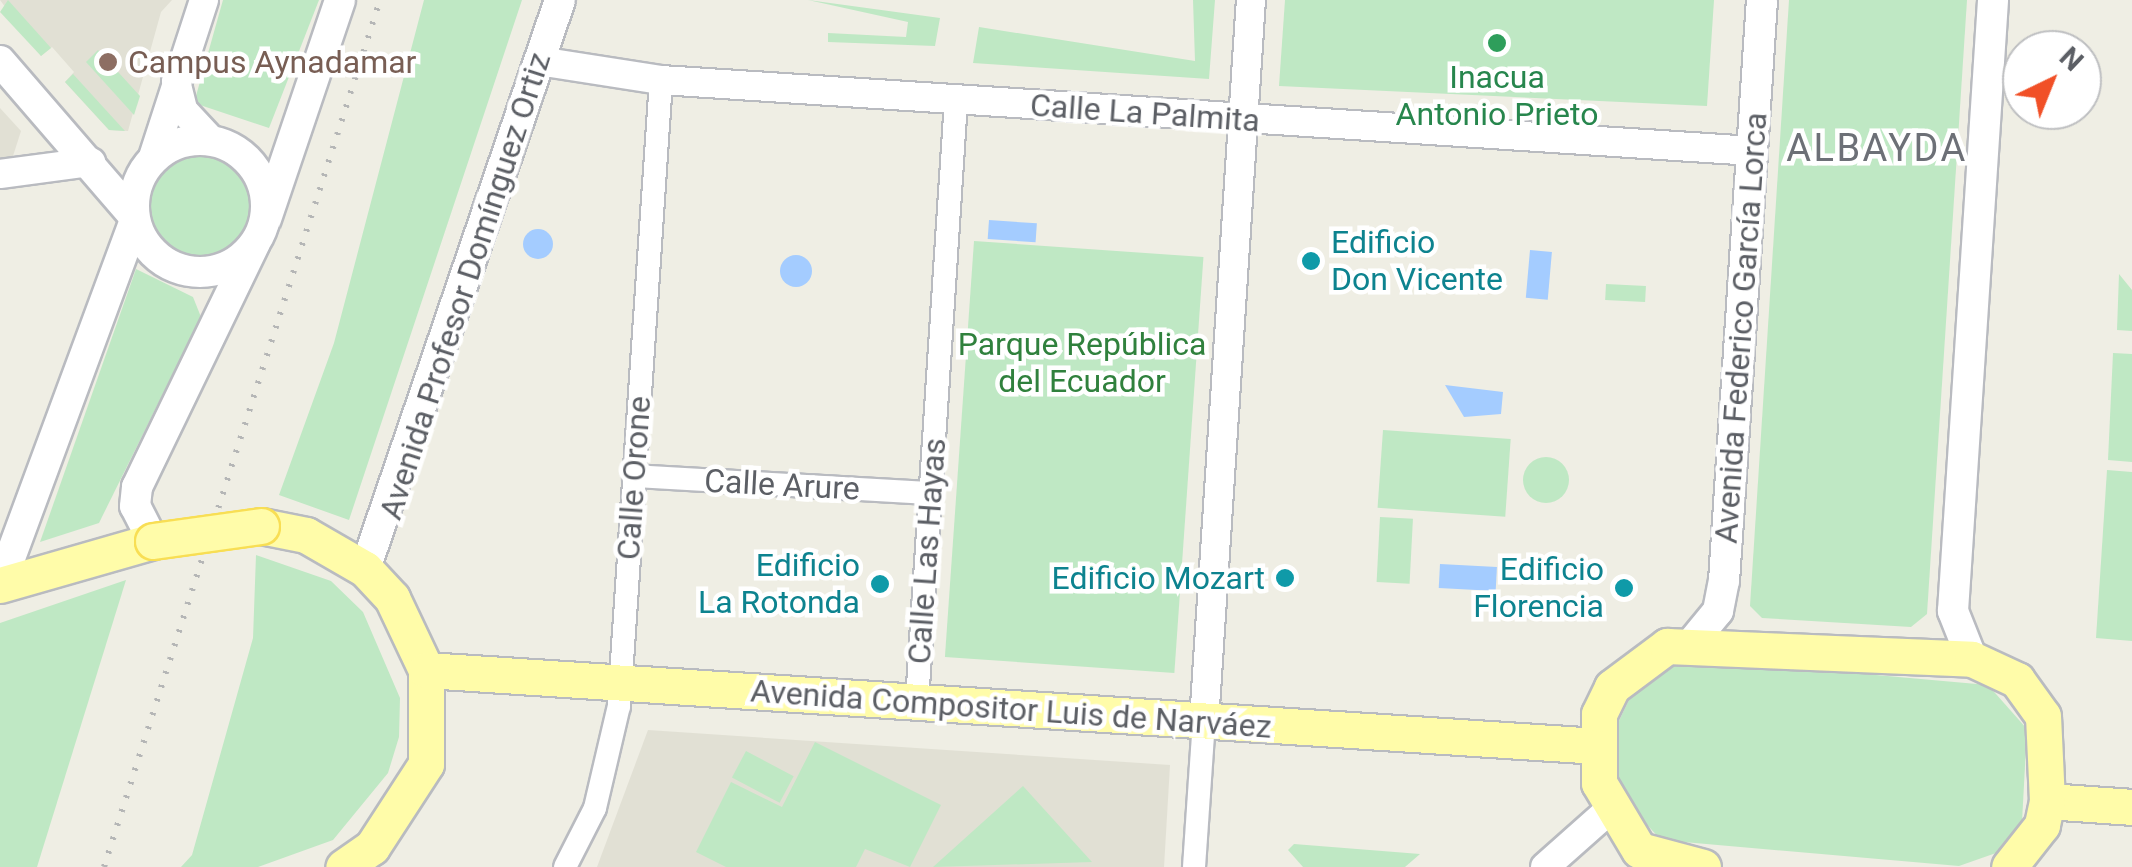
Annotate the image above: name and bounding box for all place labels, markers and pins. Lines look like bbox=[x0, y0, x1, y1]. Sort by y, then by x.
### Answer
marker: Inacua Antonio Prieto bbox=[1486, 32, 1508, 54]
place label: Campus Aynadamar bbox=[128, 43, 416, 81]
marker: Campus Aynadamar bbox=[97, 51, 119, 73]
place label: Inacua Antonio Prieto bbox=[1396, 59, 1598, 134]
place label: Edificio Don Vicente bbox=[1331, 224, 1503, 299]
marker: Edificio Don Vicente bbox=[1300, 250, 1322, 272]
place label: Edificio La Rotonda bbox=[698, 547, 860, 622]
place label: Edificio Florencia bbox=[1473, 551, 1604, 626]
place label: Edificio Mozart bbox=[1052, 559, 1265, 597]
marker: Edificio Mozart bbox=[1274, 567, 1296, 589]
marker: Edificio La Rotonda bbox=[869, 573, 891, 595]
marker: Edificio Florencia bbox=[1613, 577, 1635, 599]

